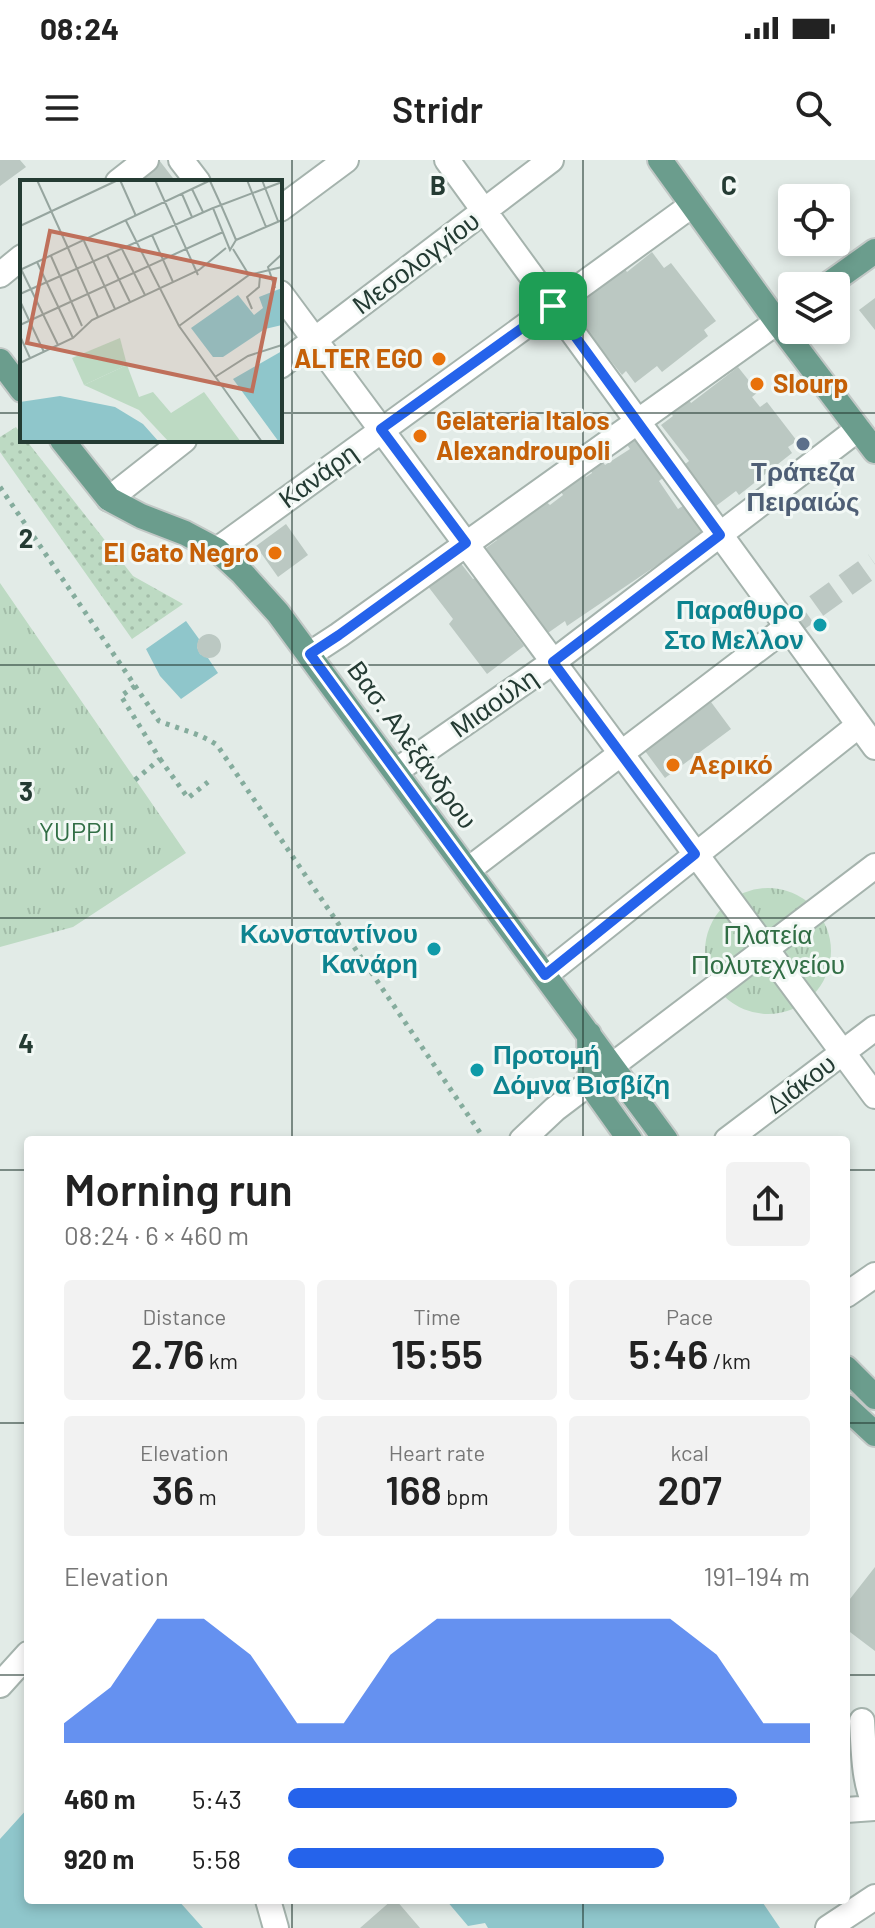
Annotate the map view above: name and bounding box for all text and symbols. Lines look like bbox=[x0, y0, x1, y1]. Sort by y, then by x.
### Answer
text: 08:24 bbox=[40, 10, 119, 46]
icon: menu bbox=[40, 86, 84, 130]
icon: search bbox=[791, 86, 835, 130]
text: Stridr bbox=[392, 87, 483, 130]
text: B bbox=[430, 169, 446, 200]
text: C bbox=[721, 169, 737, 200]
inset map bbox=[20, 180, 282, 442]
map controls bbox=[778, 184, 850, 344]
button: locate bbox=[778, 184, 850, 256]
street label: Μεσολογγίου bbox=[346, 204, 485, 320]
pin bbox=[519, 272, 587, 340]
button: layers bbox=[778, 272, 850, 344]
icon: arrive bbox=[531, 284, 575, 328]
place label: ALTER EGO bbox=[294, 342, 423, 373]
marker: ALTER EGO bbox=[430, 350, 448, 368]
place label: Slourp bbox=[773, 367, 848, 398]
marker: Slourp bbox=[748, 375, 766, 393]
place label: Gelateria Italos Alexandroupoli bbox=[436, 404, 610, 465]
marker: Gelateria Italos Alexandroupoli bbox=[411, 427, 429, 445]
marker: Τράπεζα Πειραιώς bbox=[794, 435, 812, 453]
street label: Κανάρη bbox=[272, 436, 362, 514]
place label: Τράπεζα Πειραιώς bbox=[746, 455, 860, 517]
text: 2 bbox=[19, 522, 33, 553]
place label: El Gato Negro bbox=[104, 536, 259, 567]
marker: El Gato Negro bbox=[266, 544, 284, 562]
place label: Παραθυρο Στο Μελλον bbox=[664, 593, 804, 654]
marker: Παραθυρο Στο Μελλον bbox=[811, 616, 829, 634]
street label: Βασ. Αλεξάνδρου bbox=[342, 654, 484, 834]
street label: Μιαούλη bbox=[444, 661, 542, 743]
place label: Αερικό bbox=[689, 748, 773, 779]
marker: Αερικό bbox=[664, 756, 682, 774]
text: 3 bbox=[19, 775, 33, 806]
park label: YUPPII bbox=[39, 815, 115, 846]
place label: Κωνσταντίνου Κανάρη bbox=[240, 917, 418, 978]
park label: Πλατεία Πολυτεχνείου bbox=[691, 918, 845, 979]
marker: Κωνσταντίνου Κανάρη bbox=[425, 940, 443, 958]
text: 4 bbox=[18, 1027, 34, 1058]
place label: Προτομή Δόμνα Βισβίζη bbox=[493, 1038, 670, 1099]
street label: Διάκου bbox=[759, 1047, 841, 1119]
marker: Προτομή Δόμνα Βισβίζη bbox=[468, 1061, 486, 1079]
text: Morning run bbox=[64, 1162, 293, 1215]
button: share bbox=[726, 1162, 810, 1246]
text: 08:24 · 6 × 460 m bbox=[64, 1219, 249, 1250]
text: Distance bbox=[142, 1303, 226, 1329]
text: Time bbox=[413, 1303, 461, 1329]
text: Pace bbox=[666, 1303, 713, 1329]
text: 2.76 bbox=[131, 1329, 204, 1377]
text: 15:55 bbox=[391, 1329, 483, 1377]
text: 5:46 bbox=[628, 1329, 708, 1377]
text: km bbox=[204, 1347, 238, 1373]
text: /km bbox=[708, 1347, 751, 1373]
text: Elevation bbox=[140, 1439, 229, 1465]
text: Heart rate bbox=[389, 1439, 485, 1465]
text: kcal bbox=[670, 1439, 709, 1465]
text: 36 bbox=[152, 1465, 194, 1513]
text: 168 bbox=[385, 1465, 442, 1513]
text: 207 bbox=[658, 1465, 722, 1513]
text: m bbox=[194, 1483, 217, 1509]
text: bpm bbox=[442, 1483, 489, 1509]
text: Elevation bbox=[64, 1560, 169, 1591]
text: 191–194 m bbox=[703, 1560, 810, 1591]
text: 460 m bbox=[64, 1783, 135, 1814]
text: 5:43 bbox=[192, 1783, 242, 1814]
text: 920 m bbox=[64, 1843, 134, 1874]
text: 5:58 bbox=[192, 1843, 241, 1874]

